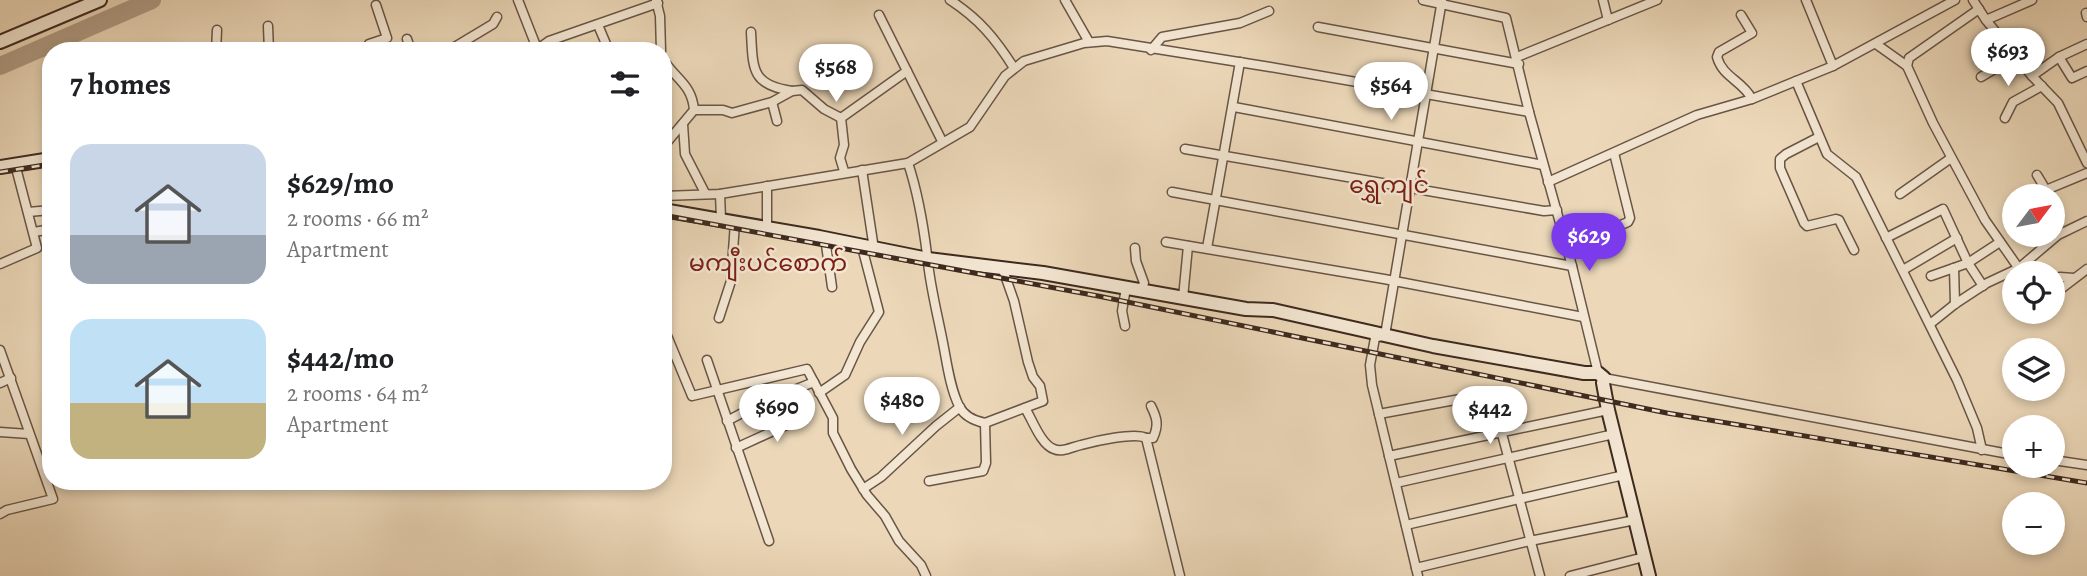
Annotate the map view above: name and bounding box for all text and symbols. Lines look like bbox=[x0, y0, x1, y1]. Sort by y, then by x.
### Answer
pin: $693 bbox=[1967, 28, 2049, 88]
text: $693 bbox=[1987, 35, 2029, 66]
pin: $568 bbox=[795, 44, 877, 104]
text: $568 bbox=[815, 51, 857, 82]
pin: $564 bbox=[1350, 62, 1432, 122]
text: 7 homes bbox=[70, 64, 171, 104]
icon: filters bbox=[606, 65, 644, 103]
text: $564 bbox=[1370, 69, 1412, 100]
text: $629/mo bbox=[287, 163, 394, 203]
district label: ရွှေကျင် bbox=[1349, 169, 1429, 204]
icon: home bbox=[126, 172, 210, 256]
north arrow bbox=[2002, 184, 2065, 247]
map controls bbox=[2002, 184, 2065, 555]
text: 2 rooms · 66 m² bbox=[287, 203, 429, 234]
pin: $629 bbox=[1548, 214, 1630, 273]
text: $629 bbox=[1567, 220, 1611, 251]
text: Apartment bbox=[287, 234, 389, 265]
district label: မကျီးပင်စောက် bbox=[689, 247, 847, 282]
button: locate bbox=[2002, 261, 2065, 324]
text: $442/mo bbox=[287, 338, 394, 378]
button: layers bbox=[2002, 338, 2065, 401]
icon: home bbox=[126, 347, 210, 431]
text: 2 rooms · 64 m² bbox=[287, 378, 428, 409]
pin: $480 bbox=[861, 378, 943, 437]
pin: $690 bbox=[736, 384, 818, 444]
text: $480 bbox=[880, 384, 924, 415]
pin: $442 bbox=[1449, 386, 1531, 446]
text: $690 bbox=[755, 391, 799, 422]
text: $442 bbox=[1468, 393, 1512, 424]
text: Apartment bbox=[287, 409, 389, 440]
button: + bbox=[2002, 415, 2065, 478]
button: − bbox=[2002, 492, 2065, 555]

